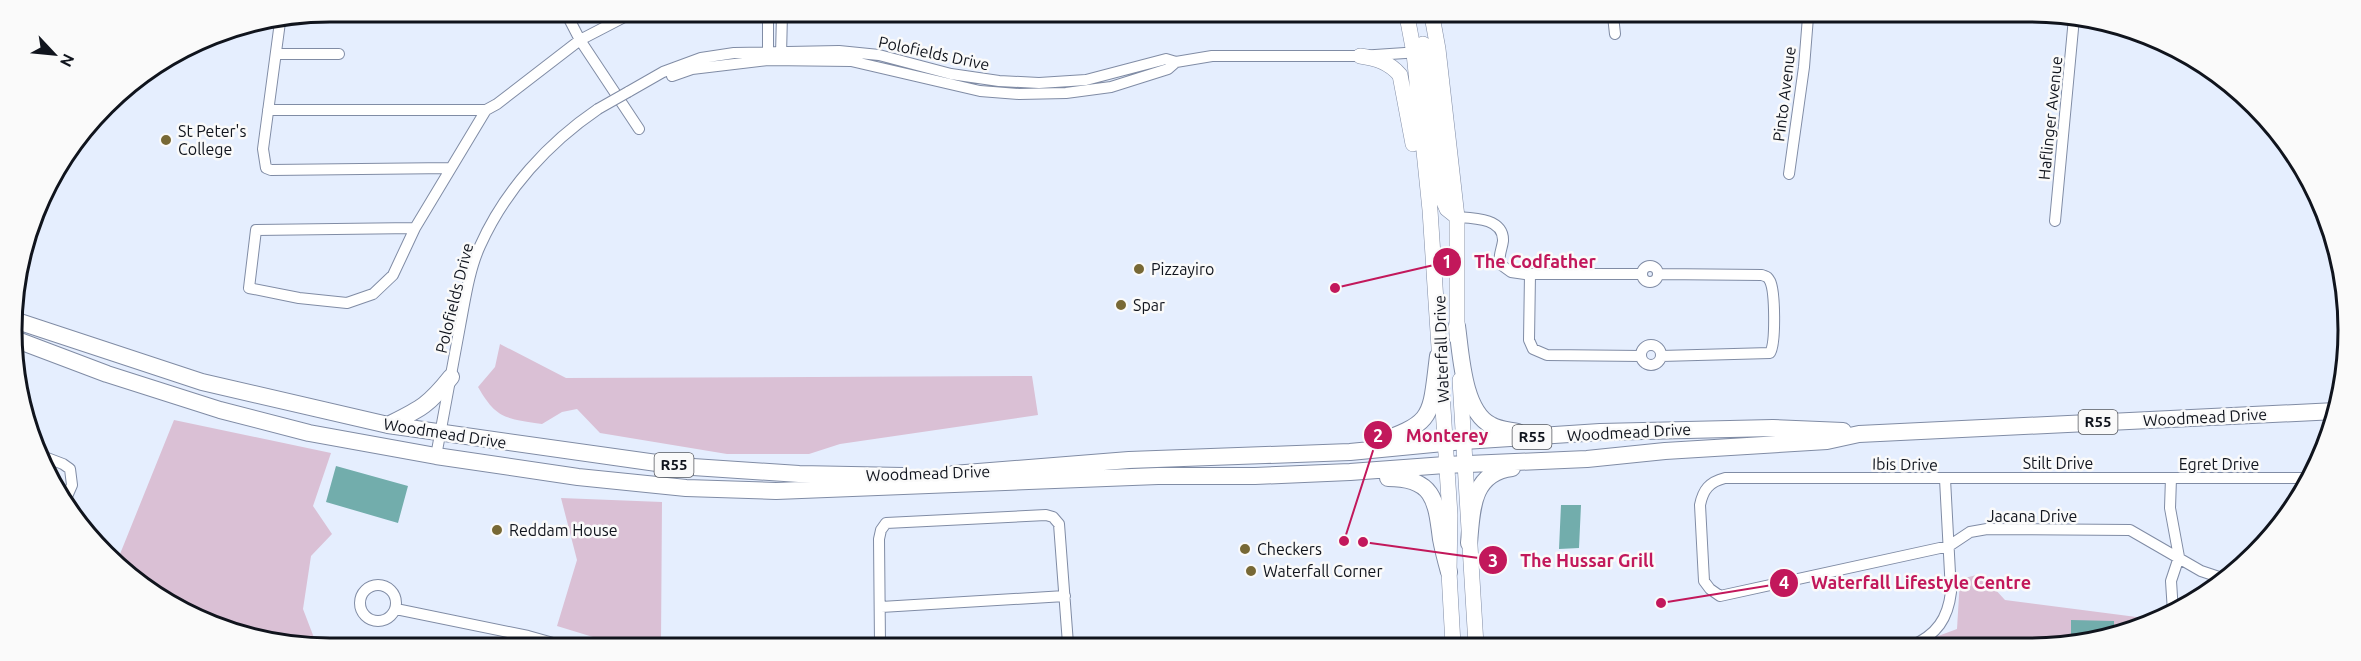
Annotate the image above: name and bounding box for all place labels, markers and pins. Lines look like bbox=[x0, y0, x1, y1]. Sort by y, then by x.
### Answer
place label: St Peter's College bbox=[178, 122, 246, 158]
marker: St Peter's College bbox=[159, 133, 173, 147]
callout: The Codfather bbox=[1432, 244, 1608, 280]
place label: Pizzayiro bbox=[1151, 260, 1214, 278]
marker: Pizzayiro bbox=[1132, 262, 1146, 276]
place label: Spar bbox=[1133, 296, 1165, 314]
marker: Spar bbox=[1114, 298, 1128, 312]
callout: Monterey bbox=[1363, 417, 1500, 453]
place label: Reddam House bbox=[509, 521, 618, 539]
marker: Reddam House bbox=[490, 523, 504, 537]
place label: Checkers bbox=[1257, 540, 1322, 558]
marker: Checkers bbox=[1238, 542, 1252, 556]
callout: The Hussar Grill bbox=[1478, 542, 1666, 578]
place label: Waterfall Corner bbox=[1263, 562, 1382, 580]
marker: Waterfall Corner bbox=[1244, 564, 1258, 578]
callout: Waterfall Lifestyle Centre bbox=[1769, 565, 2043, 601]

